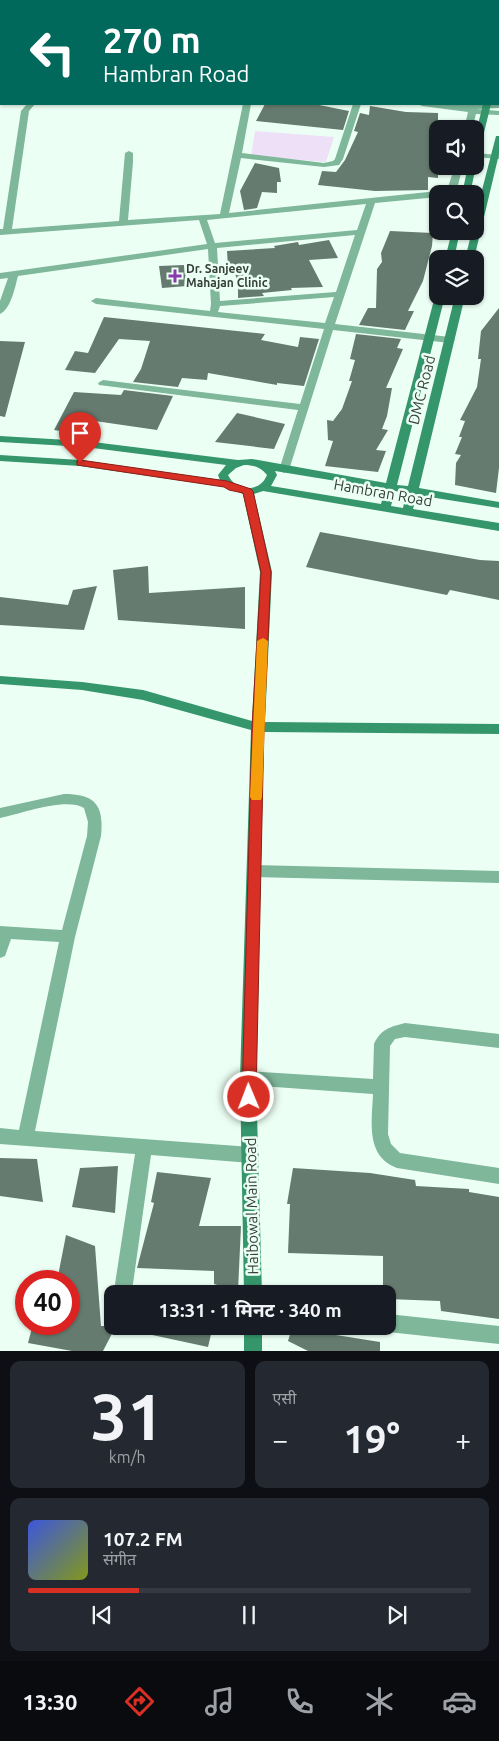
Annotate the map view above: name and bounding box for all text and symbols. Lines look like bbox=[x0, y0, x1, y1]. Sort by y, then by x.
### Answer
icon: left bbox=[20, 20, 85, 85]
text: 270 m bbox=[103, 20, 201, 60]
text: Hambran Road bbox=[103, 61, 249, 86]
map controls bbox=[429, 120, 484, 305]
button: sound bbox=[429, 120, 484, 175]
button: search bbox=[429, 185, 484, 240]
button: layers bbox=[429, 250, 484, 305]
place label: Dr. Sanjeev Mahajan Clinic bbox=[186, 262, 268, 289]
marker: Dr. Sanjeev Mahajan Clinic bbox=[168, 269, 182, 283]
street label: DMC Road bbox=[405, 353, 438, 426]
pin bbox=[59, 412, 101, 463]
icon: arrive bbox=[66, 419, 94, 447]
street label: Hambran Road bbox=[332, 475, 434, 510]
position arrow bbox=[222, 1070, 274, 1122]
street label: Haibowal Main Road bbox=[242, 1137, 261, 1275]
speed limit sign: 40 bbox=[15, 1270, 80, 1335]
text: 13:31 · 1 मिनट · 340 m bbox=[158, 1299, 342, 1321]
text: 31 bbox=[91, 1379, 164, 1452]
text: एसी bbox=[273, 1389, 296, 1407]
text: 19° bbox=[344, 1418, 400, 1460]
text: − bbox=[273, 1424, 288, 1455]
text: + bbox=[455, 1424, 471, 1455]
text: km/h bbox=[109, 1448, 146, 1466]
text: 107.2 FM bbox=[103, 1528, 183, 1550]
text: संगीत bbox=[103, 1550, 136, 1568]
icon: previous bbox=[88, 1601, 116, 1629]
icon: pause bbox=[235, 1601, 263, 1629]
icon: next bbox=[383, 1601, 411, 1629]
icon: directions bbox=[122, 1684, 157, 1719]
icon: music bbox=[202, 1684, 237, 1719]
icon: phone bbox=[282, 1684, 317, 1719]
icon: climate bbox=[362, 1684, 397, 1719]
icon: car bbox=[442, 1684, 477, 1719]
text: 13:30 bbox=[22, 1689, 77, 1714]

